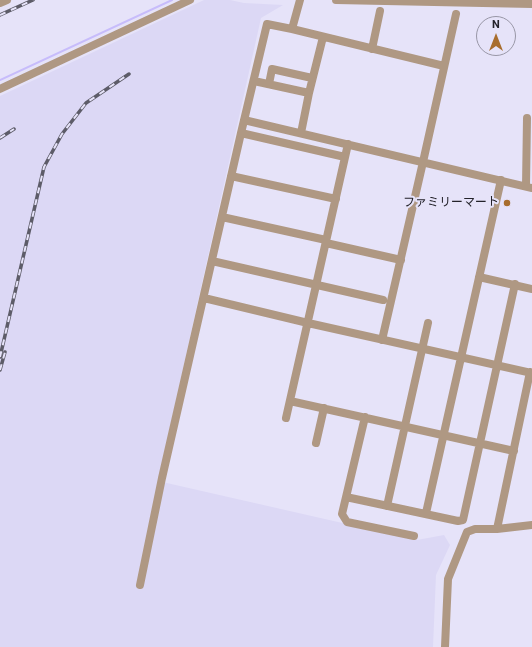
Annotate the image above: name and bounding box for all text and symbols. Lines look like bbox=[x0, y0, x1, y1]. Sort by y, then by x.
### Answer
north arrow bbox=[476, 16, 516, 56]
text: N bbox=[492, 18, 500, 31]
place label: ファミリーマート bbox=[403, 196, 499, 210]
marker: ファミリーマート bbox=[502, 198, 512, 208]

